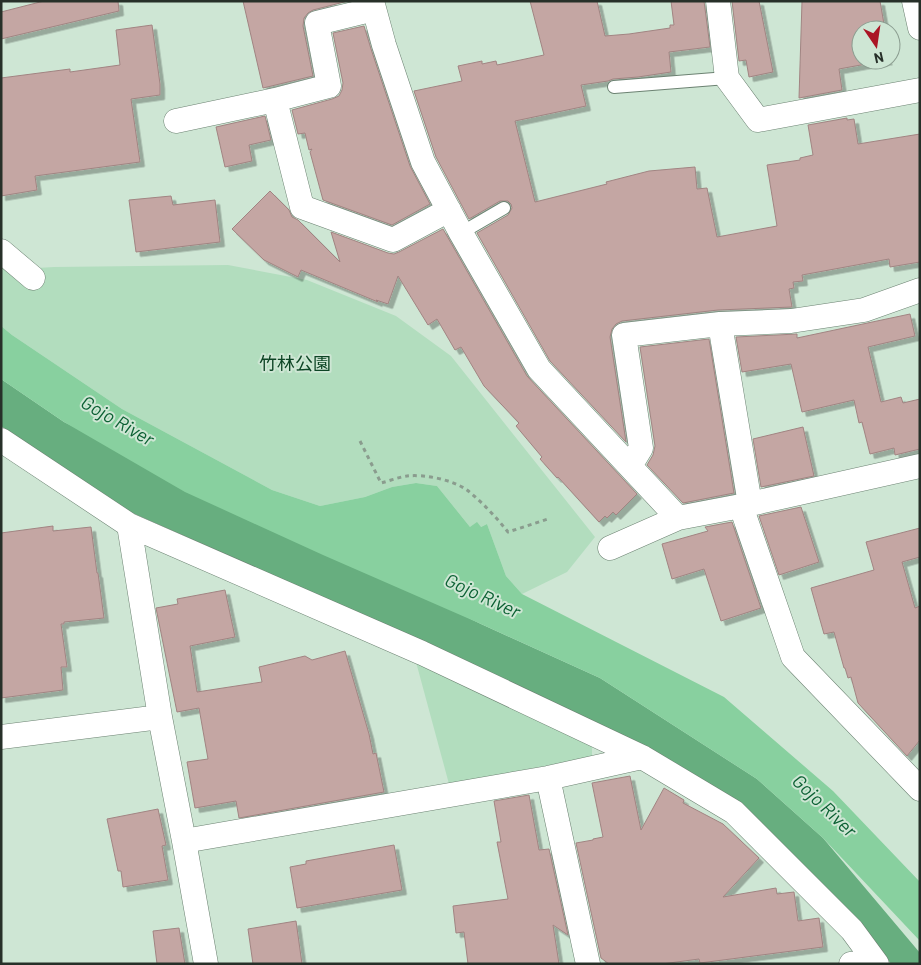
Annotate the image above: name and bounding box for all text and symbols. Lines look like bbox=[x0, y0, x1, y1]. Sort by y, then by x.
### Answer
north arrow bbox=[851, 20, 901, 70]
text: N bbox=[873, 49, 885, 67]
park label: 竹林公園 bbox=[259, 352, 331, 374]
water label: Gojo River bbox=[77, 390, 160, 451]
water label: Gojo River bbox=[442, 568, 526, 623]
water label: Gojo River bbox=[788, 769, 863, 842]

